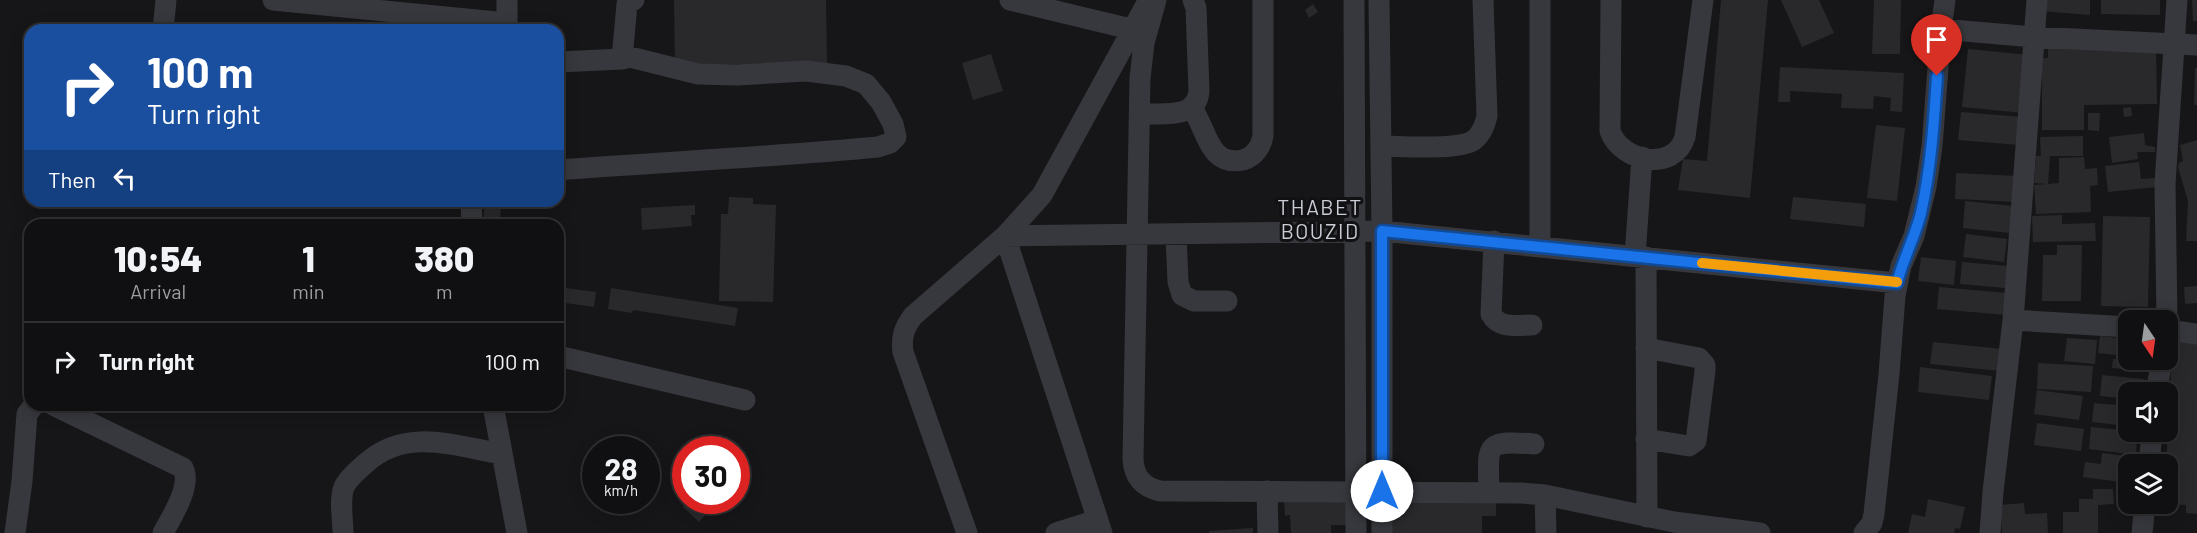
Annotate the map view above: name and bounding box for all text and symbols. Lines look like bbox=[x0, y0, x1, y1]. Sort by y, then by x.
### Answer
pin bbox=[1911, 14, 1962, 76]
icon: arrive bbox=[1920, 23, 1953, 56]
text: 100 m bbox=[147, 46, 253, 96]
icon: right bbox=[48, 48, 126, 126]
text: Turn right bbox=[147, 97, 261, 129]
icon: left bbox=[108, 162, 141, 195]
text: Then bbox=[48, 166, 96, 192]
district label: THABET BOUZID bbox=[1277, 194, 1363, 243]
text: 10:54 bbox=[114, 236, 203, 279]
text: 1 bbox=[302, 236, 315, 279]
text: 380 bbox=[414, 236, 474, 279]
text: Arrival bbox=[130, 279, 186, 303]
text: min bbox=[292, 279, 325, 303]
text: m bbox=[436, 279, 453, 303]
north arrow bbox=[2118, 310, 2178, 370]
map controls bbox=[2118, 310, 2178, 514]
icon: right bbox=[48, 345, 81, 378]
text: Turn right bbox=[99, 348, 194, 374]
text: 100 m bbox=[485, 348, 540, 374]
button: sound bbox=[2118, 382, 2178, 442]
speed limit sign: 30 bbox=[672, 436, 750, 514]
text: 28 bbox=[604, 450, 638, 486]
button: layers bbox=[2118, 454, 2178, 514]
position arrow bbox=[1350, 459, 1414, 523]
text: km/h bbox=[604, 481, 638, 499]

